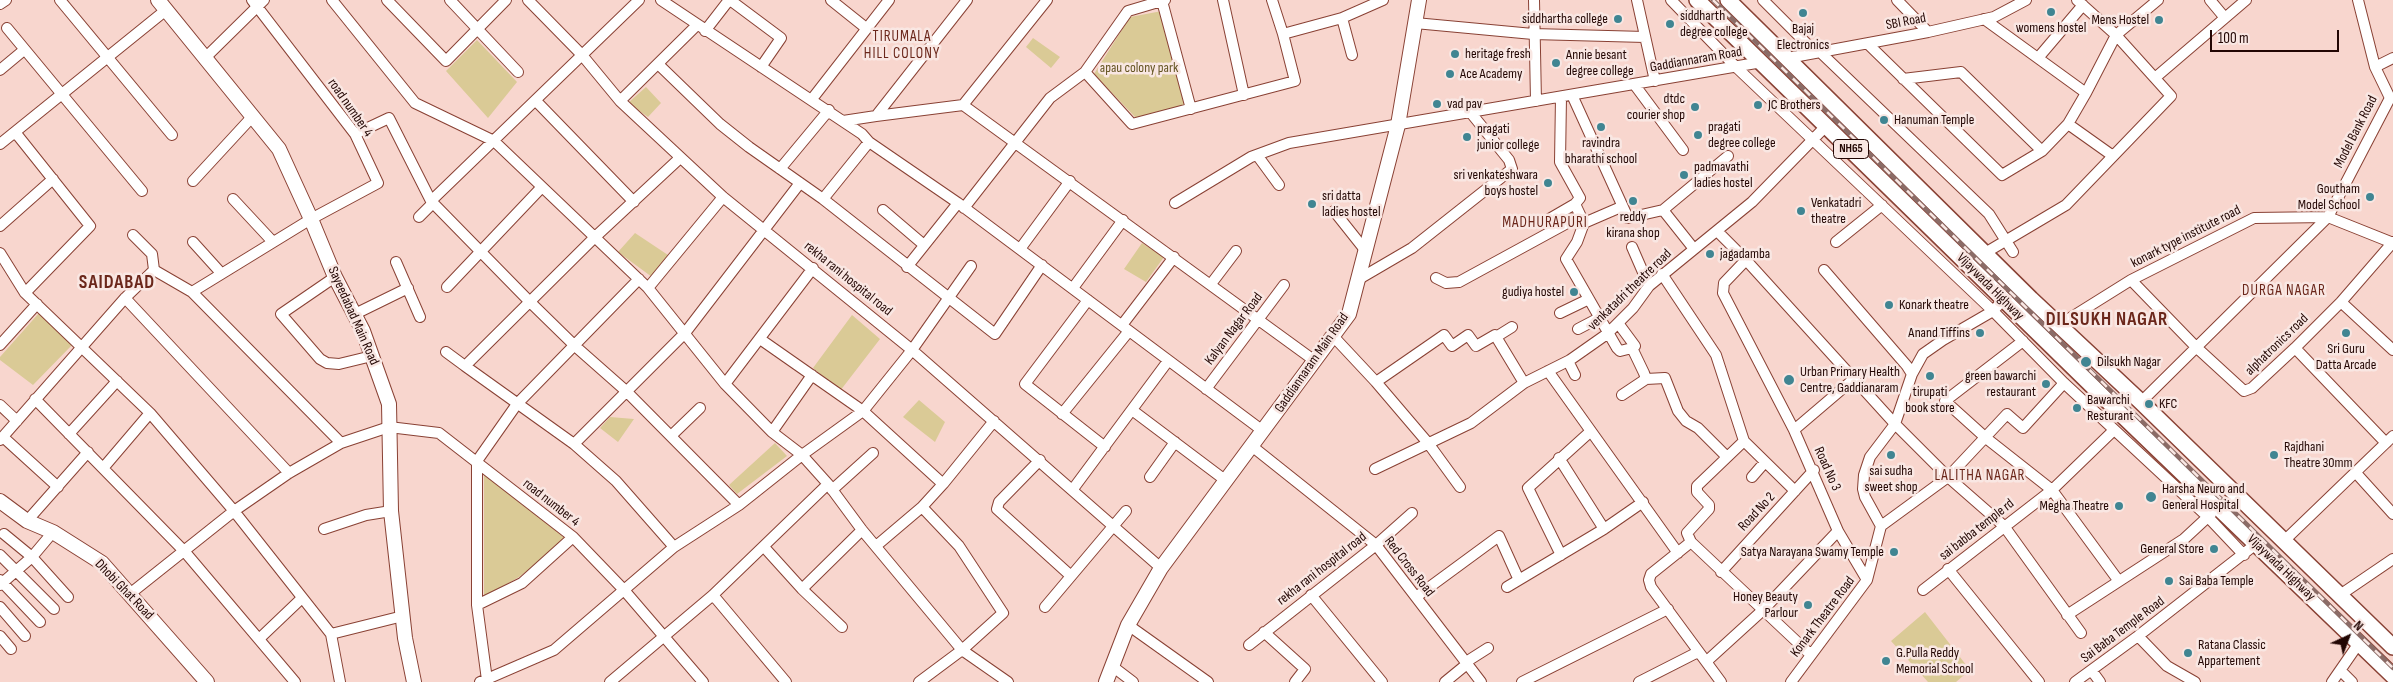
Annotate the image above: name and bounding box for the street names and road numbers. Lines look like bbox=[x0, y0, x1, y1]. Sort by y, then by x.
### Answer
street label: SBI Road bbox=[1884, 10, 1928, 34]
street label: Gaddiannaram Road bbox=[1649, 44, 1743, 76]
street label: road number 4 bbox=[324, 76, 376, 140]
street label: Model Bank Road bbox=[2331, 93, 2381, 171]
road number: NH65 bbox=[1834, 140, 1868, 158]
street label: konark type institute road bbox=[2128, 202, 2244, 272]
street label: rekha rani hospital road bbox=[800, 238, 896, 320]
street label: venkatadri theatre road bbox=[1585, 246, 1675, 334]
street label: Vijaywada Highway bbox=[1953, 250, 2027, 324]
street label: Sayeedabad Main Road bbox=[324, 264, 382, 368]
street label: Kalyan Nagar Road bbox=[1201, 290, 1267, 368]
street label: Gaddiannaram Main Road bbox=[1271, 310, 1353, 416]
street label: alphatronics road bbox=[2242, 311, 2312, 379]
street label: Road No 3 bbox=[1810, 444, 1844, 494]
street label: road number 4 bbox=[519, 476, 583, 530]
street label: Road No 2 bbox=[1735, 489, 1779, 535]
street label: sai babba temple rd bbox=[1936, 496, 2018, 564]
street label: rekha rani hospital road bbox=[1274, 529, 1370, 609]
street label: Vijaywada Highway bbox=[2243, 531, 2319, 605]
street label: Red Cross Road bbox=[1380, 534, 1438, 600]
street label: Dhobi Ghat Road bbox=[91, 556, 157, 624]
street label: Konark Theatre Road bbox=[1787, 573, 1859, 661]
street label: Sai Baba Temple Road bbox=[2078, 593, 2168, 667]

